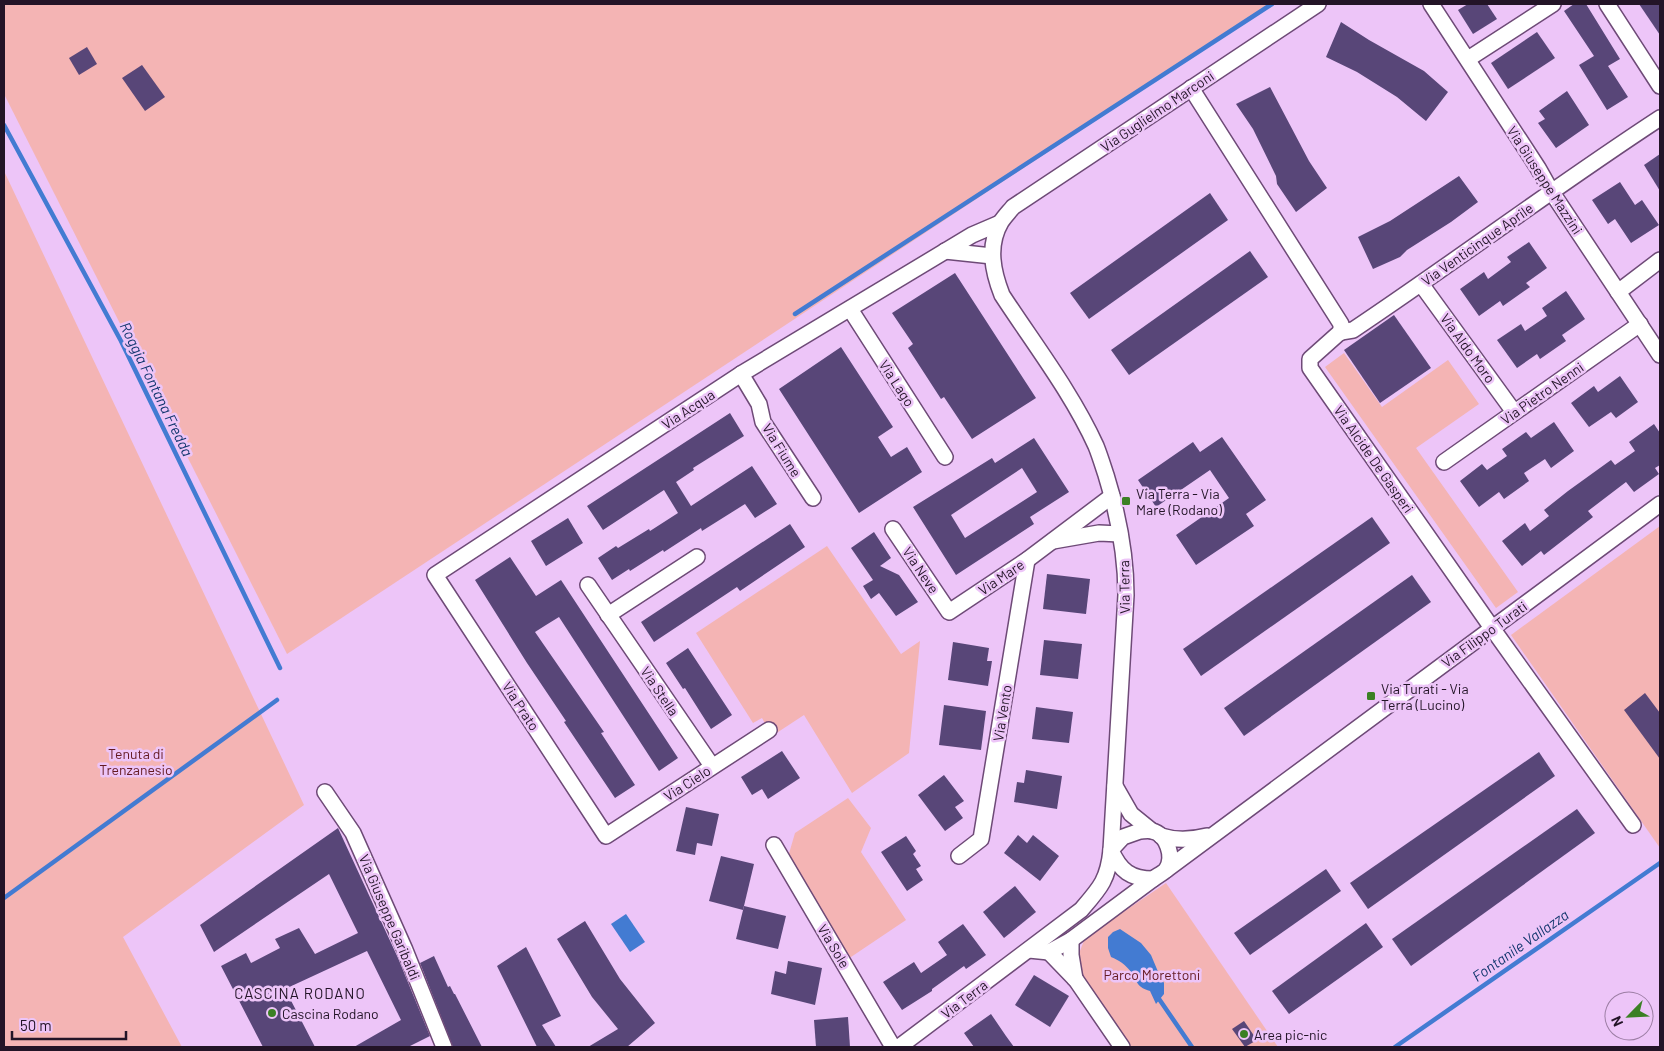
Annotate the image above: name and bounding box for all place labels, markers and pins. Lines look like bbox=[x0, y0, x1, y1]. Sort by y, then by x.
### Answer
place label: Via Terra - Via Mare (Rodano) bbox=[1136, 485, 1222, 518]
marker: Via Terra - Via Mare (Rodano) bbox=[1120, 495, 1132, 507]
place label: Via Turati - Via Terra (Lucino) bbox=[1381, 680, 1469, 713]
marker: Via Turati - Via Terra (Lucino) bbox=[1365, 690, 1377, 702]
place label: Cascina Rodano bbox=[282, 1005, 379, 1022]
marker: Cascina Rodano bbox=[266, 1007, 278, 1019]
place label: Area pic-nic bbox=[1254, 1026, 1327, 1043]
marker: Area pic-nic bbox=[1238, 1028, 1250, 1040]

